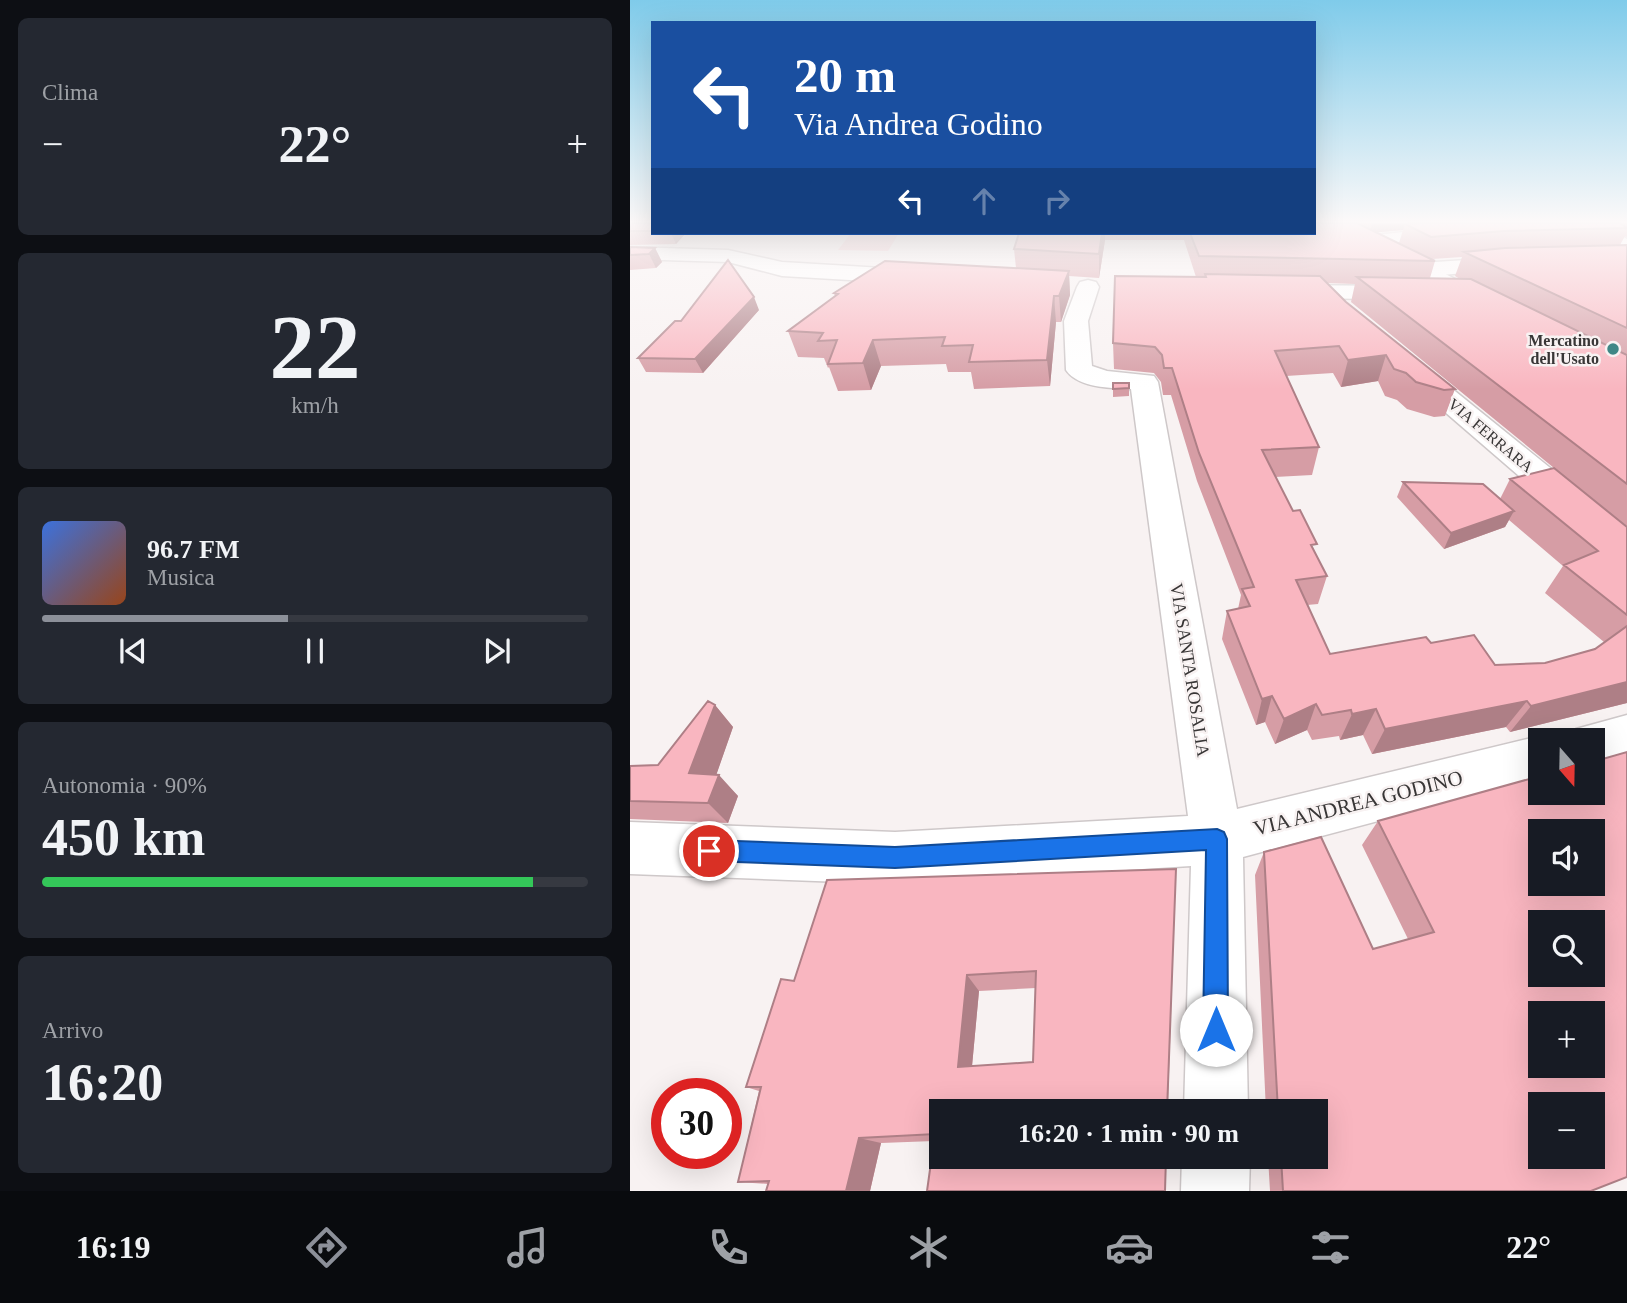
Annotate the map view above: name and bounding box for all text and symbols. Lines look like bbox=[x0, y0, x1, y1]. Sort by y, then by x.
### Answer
text: 20 m bbox=[794, 48, 896, 103]
icon: left bbox=[679, 49, 770, 140]
text: Clima bbox=[42, 80, 98, 105]
text: Via Andrea Godino bbox=[794, 106, 1043, 142]
text: 22° bbox=[279, 116, 351, 173]
text: − bbox=[42, 123, 63, 165]
text: + bbox=[567, 123, 588, 165]
icon: left bbox=[892, 182, 930, 220]
icon: ahead bbox=[965, 182, 1003, 220]
icon: right bbox=[1038, 182, 1076, 220]
text: 22 bbox=[270, 297, 361, 398]
place label: Mercatino dell'Usato bbox=[1528, 332, 1599, 367]
marker: Mercatino dell'Usato bbox=[1605, 341, 1621, 357]
text: km/h bbox=[291, 393, 339, 418]
street label: VIA FERRARA bbox=[1445, 395, 1537, 476]
text: 96.7 FM bbox=[147, 535, 239, 564]
text: Musica bbox=[147, 565, 215, 590]
street label: VIA SANTA ROSALIA bbox=[1166, 582, 1214, 758]
icon: previous bbox=[114, 632, 152, 670]
icon: pause bbox=[296, 632, 334, 670]
icon: next bbox=[478, 632, 516, 670]
north arrow bbox=[1528, 728, 1605, 805]
map controls bbox=[1528, 728, 1605, 1169]
street label: VIA ANDREA GODINO bbox=[1251, 765, 1465, 841]
text: Autonomia · 90% bbox=[42, 773, 207, 798]
text: 450 km bbox=[42, 809, 205, 866]
button: sound bbox=[1528, 819, 1605, 896]
pin bbox=[679, 821, 739, 881]
icon: arrive bbox=[690, 832, 728, 870]
button: search bbox=[1528, 910, 1605, 987]
position arrow bbox=[1179, 993, 1253, 1067]
button: + bbox=[1528, 1001, 1605, 1078]
text: Arrivo bbox=[42, 1018, 103, 1043]
text: 16:20 bbox=[42, 1054, 163, 1111]
speed limit sign: 30 bbox=[651, 1078, 742, 1169]
button: − bbox=[1528, 1092, 1605, 1169]
text: 16:20 · 1 min · 90 m bbox=[1018, 1119, 1239, 1148]
icon: directions bbox=[302, 1223, 351, 1272]
icon: music bbox=[503, 1223, 552, 1272]
icon: phone bbox=[704, 1223, 753, 1272]
icon: climate bbox=[904, 1223, 953, 1272]
icon: car bbox=[1105, 1223, 1154, 1272]
icon: filters bbox=[1306, 1223, 1355, 1272]
text: 16:19 bbox=[76, 1229, 151, 1265]
text: 22° bbox=[1506, 1229, 1551, 1265]

